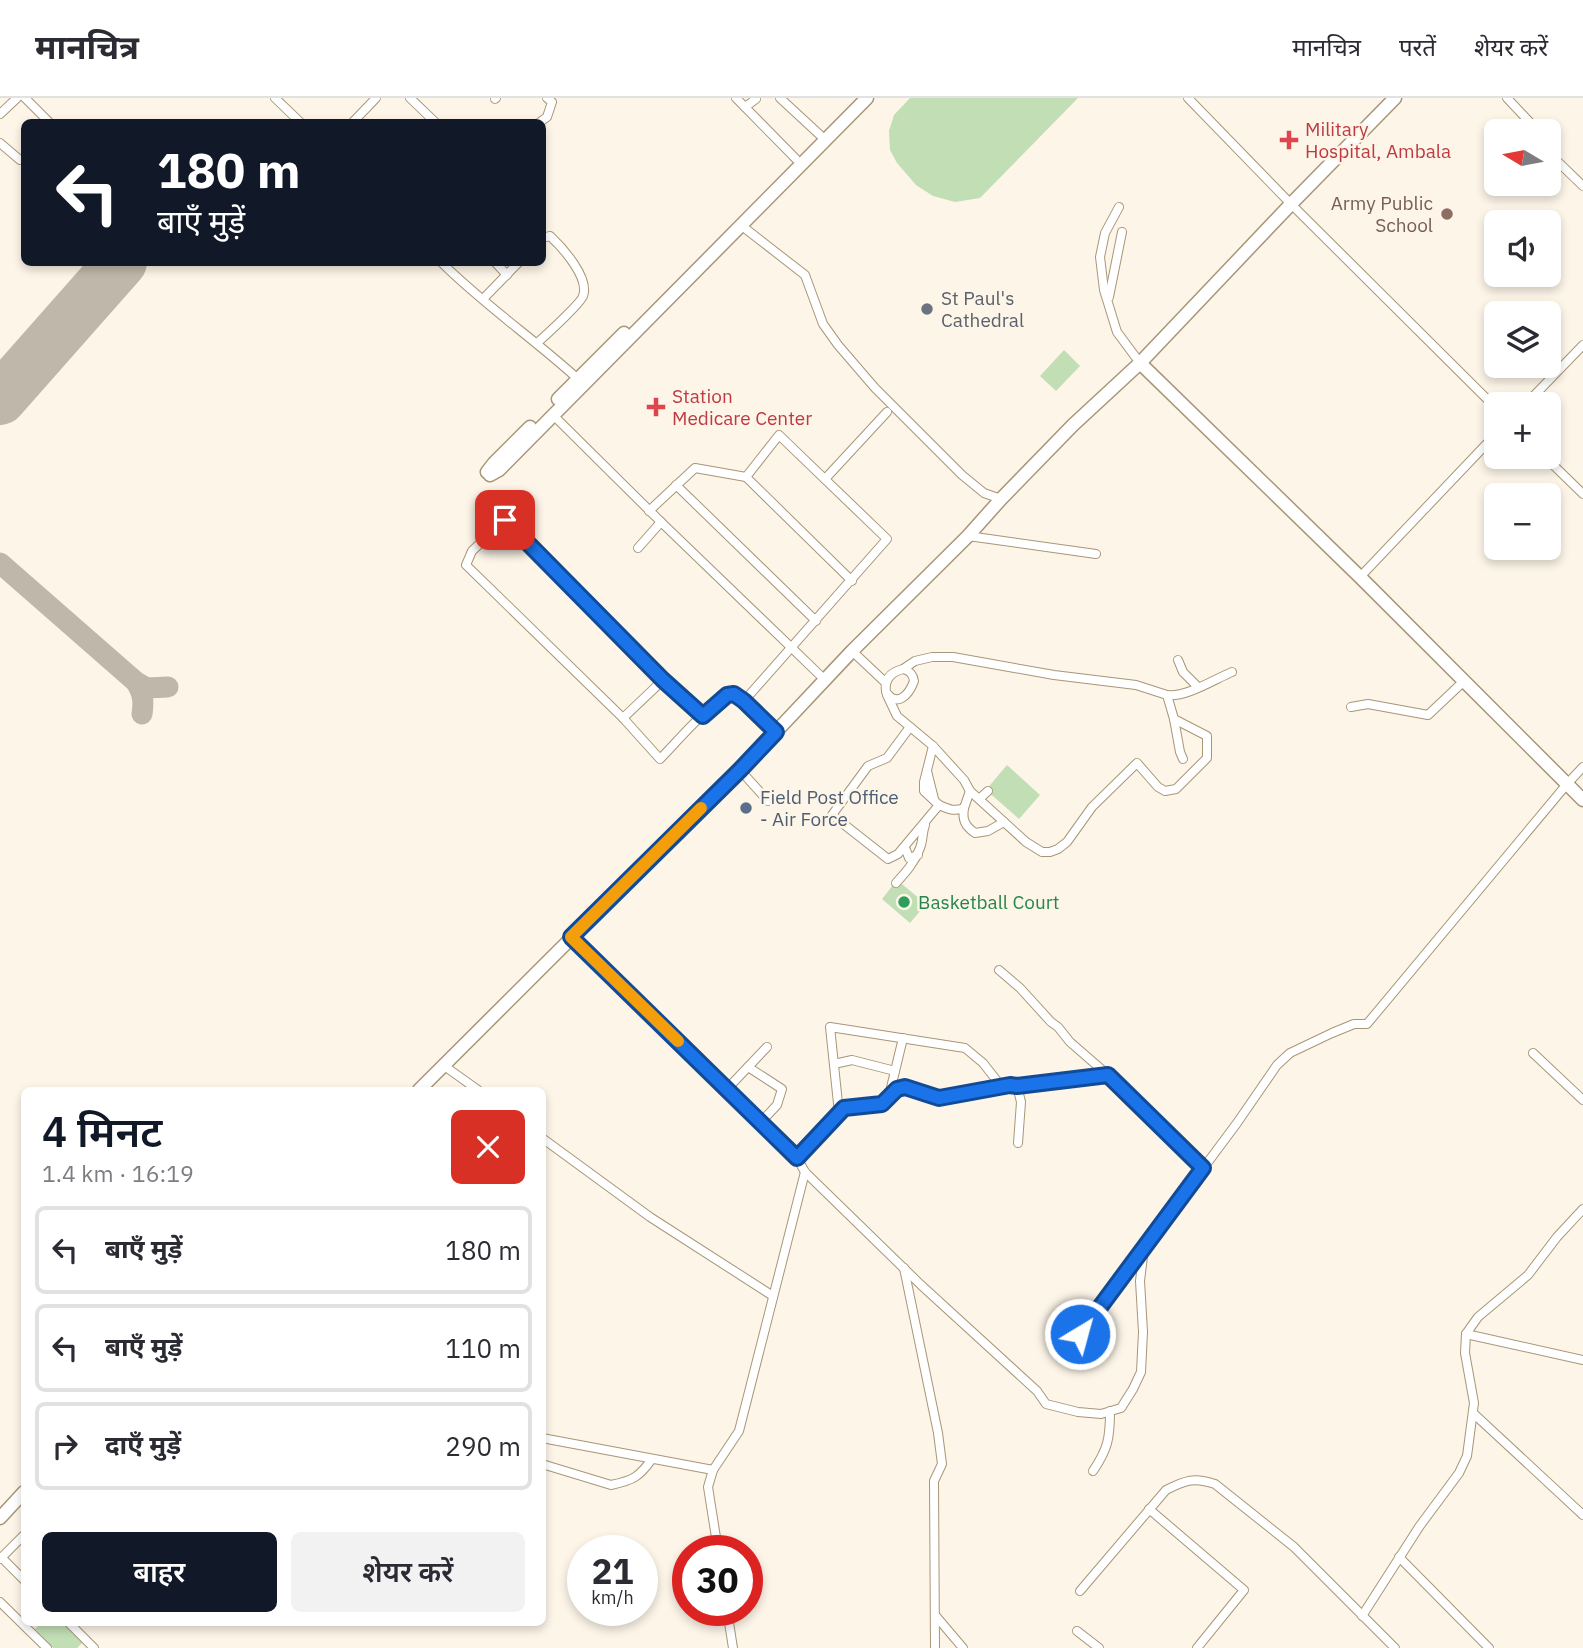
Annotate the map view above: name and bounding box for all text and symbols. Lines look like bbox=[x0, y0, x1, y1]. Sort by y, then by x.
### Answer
text: मानचित्र bbox=[35, 25, 139, 68]
text: मानचित्र bbox=[1292, 31, 1361, 63]
text: परतें bbox=[1399, 31, 1436, 63]
text: शेयर करें bbox=[1474, 31, 1548, 63]
place label: Military Hospital, Ambala bbox=[1305, 117, 1451, 163]
north arrow bbox=[1484, 119, 1561, 196]
map controls bbox=[1484, 119, 1561, 560]
marker: Military Hospital, Ambala bbox=[1279, 130, 1299, 150]
text: 180 m bbox=[157, 138, 301, 201]
icon: left bbox=[42, 147, 133, 238]
place label: Army Public School bbox=[1331, 191, 1433, 237]
text: बाएँ मुड़ें bbox=[157, 200, 245, 242]
marker: Army Public School bbox=[1439, 206, 1455, 222]
button: sound bbox=[1484, 210, 1561, 287]
place label: St Paul's Cathedral bbox=[941, 286, 1024, 332]
marker: St Paul's Cathedral bbox=[919, 301, 935, 317]
button: layers bbox=[1484, 301, 1561, 378]
place label: Station Medicare Center bbox=[672, 384, 812, 430]
button: + bbox=[1484, 392, 1561, 469]
marker: Station Medicare Center bbox=[646, 397, 666, 417]
button: − bbox=[1484, 483, 1561, 560]
pin bbox=[475, 490, 535, 550]
icon: arrive bbox=[486, 501, 524, 539]
place label: Field Post Office - Air Force bbox=[760, 785, 899, 831]
marker: Field Post Office - Air Force bbox=[738, 800, 754, 816]
place label: Basketball Court bbox=[918, 890, 1059, 914]
marker: Basketball Court bbox=[896, 894, 912, 910]
text: 4 मिनट bbox=[42, 1104, 162, 1159]
button: close bbox=[451, 1110, 525, 1184]
text: 1.4 km · 16:19 bbox=[42, 1158, 194, 1188]
icon: left bbox=[46, 1231, 84, 1269]
text: बाएँ मुड़ें bbox=[105, 1231, 182, 1265]
text: 180 m bbox=[445, 1233, 521, 1267]
position arrow bbox=[1043, 1297, 1117, 1371]
icon: left bbox=[46, 1329, 84, 1367]
text: बाएँ मुड़ें bbox=[105, 1329, 182, 1363]
text: 110 m bbox=[445, 1331, 521, 1365]
icon: right bbox=[46, 1427, 84, 1465]
text: दाएँ मुड़ें bbox=[105, 1427, 181, 1461]
text: 290 m bbox=[445, 1429, 521, 1463]
button: बाहर bbox=[42, 1532, 277, 1612]
button: शेयर करें bbox=[291, 1532, 525, 1612]
speed limit sign: 30 bbox=[672, 1535, 763, 1626]
text: 21 bbox=[591, 1548, 634, 1594]
text: km/h bbox=[591, 1586, 634, 1609]

